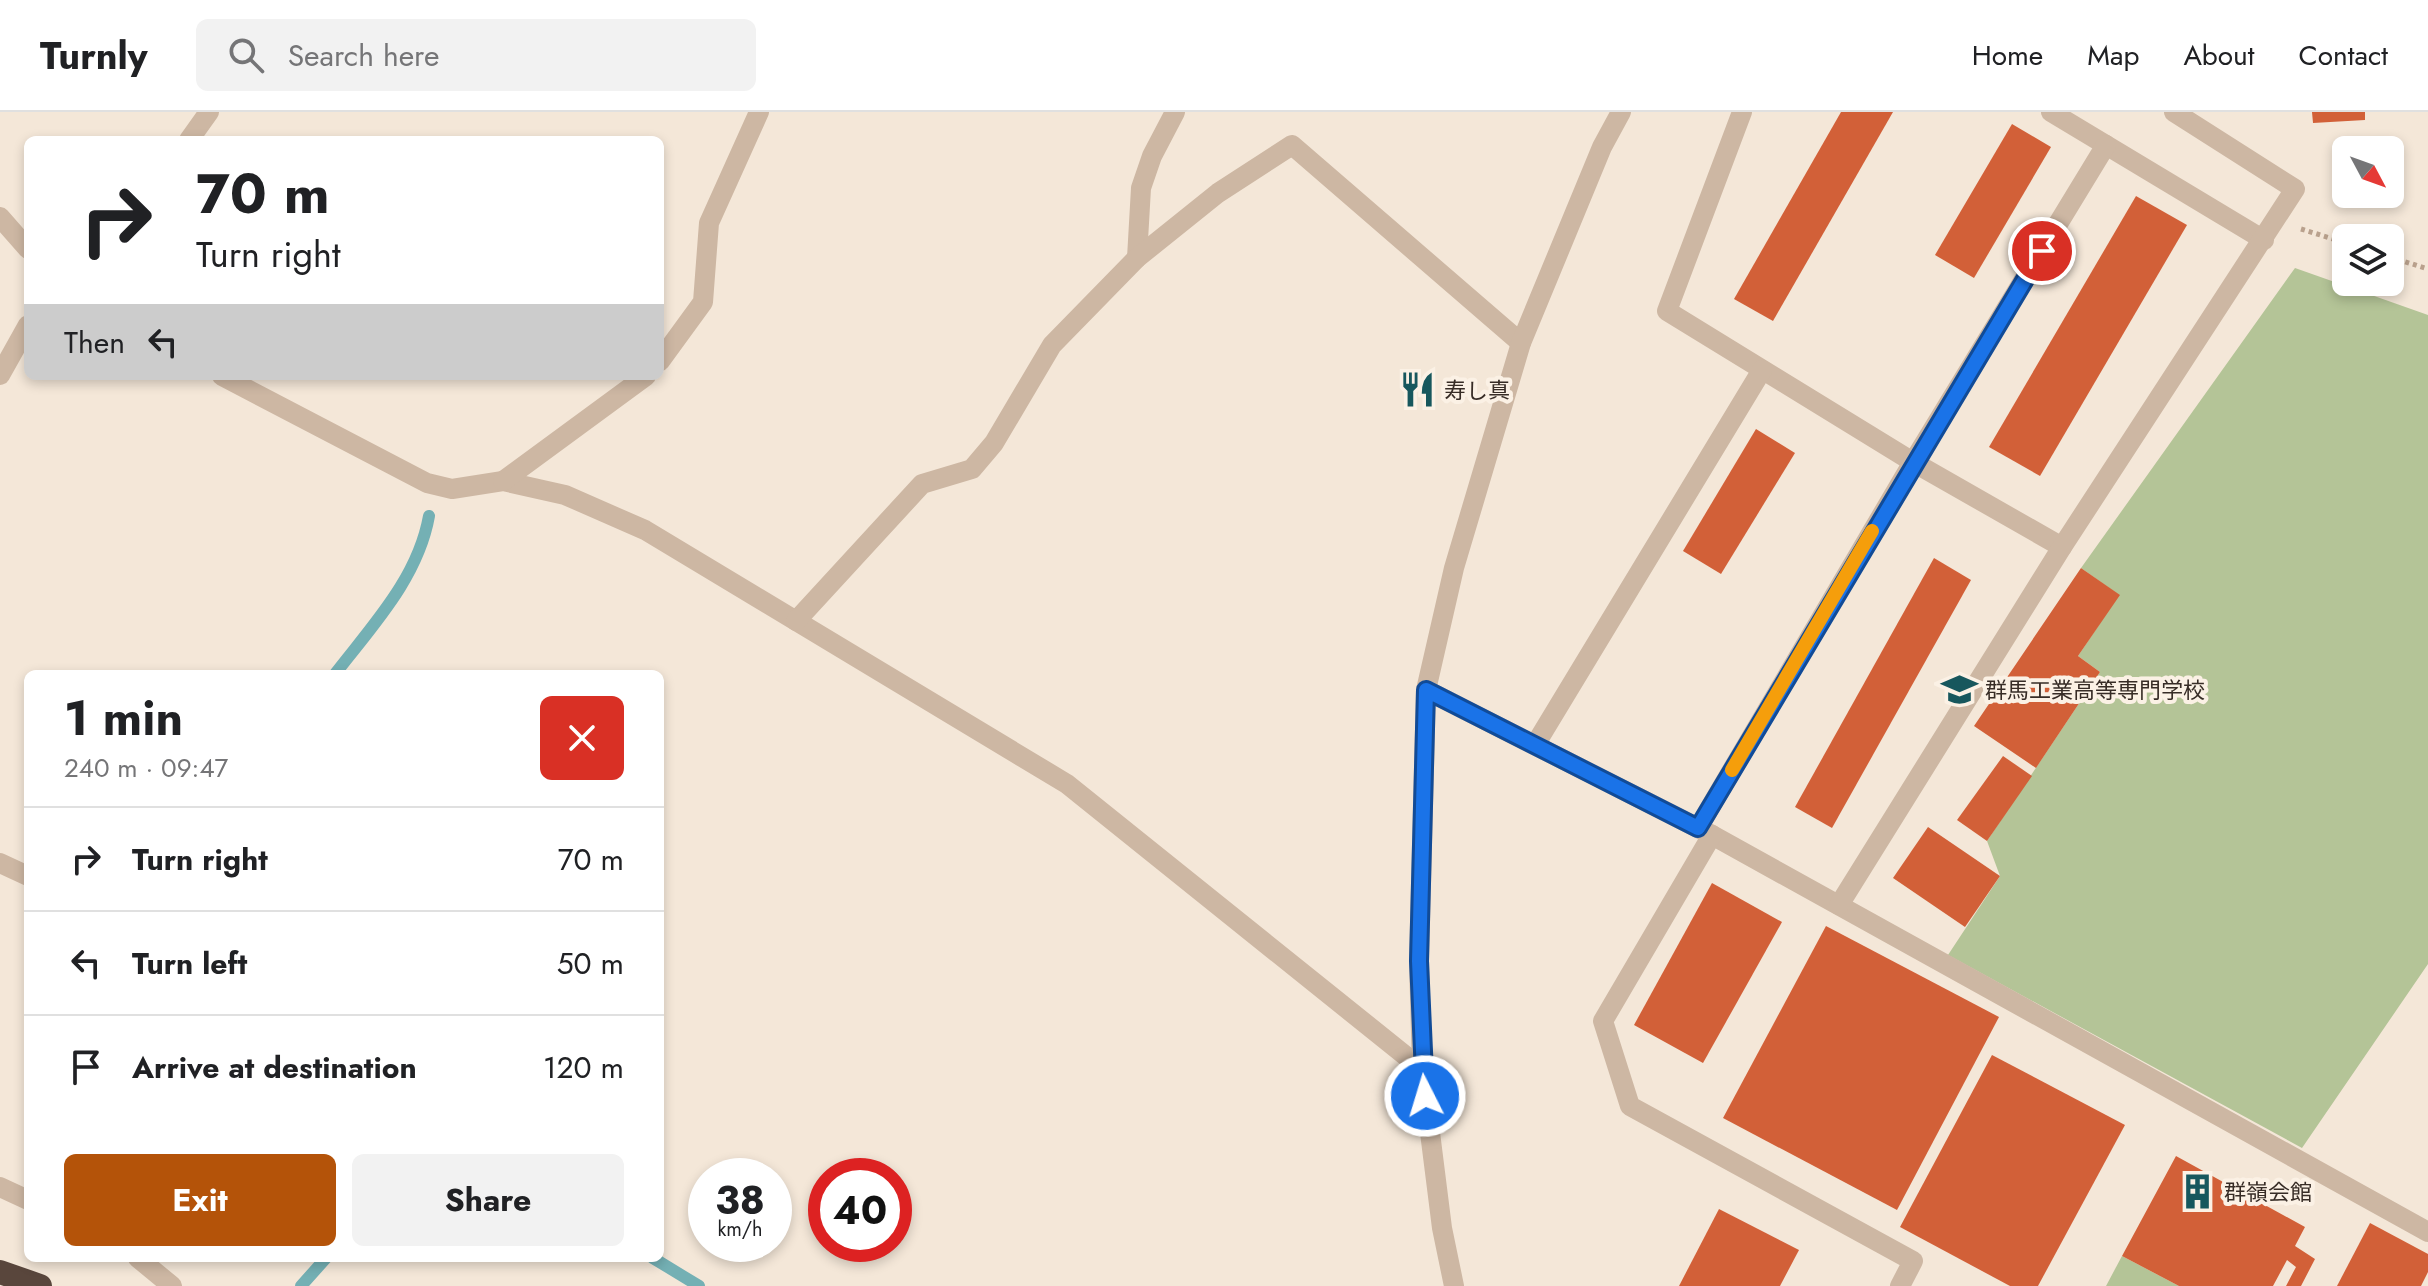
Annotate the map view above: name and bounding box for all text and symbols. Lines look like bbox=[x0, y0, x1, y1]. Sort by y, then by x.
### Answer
search box bbox=[196, 19, 756, 91]
text: Turnly bbox=[40, 28, 148, 83]
icon: search bbox=[224, 33, 268, 77]
text: Search here bbox=[288, 34, 439, 77]
text: Home bbox=[1972, 35, 2043, 76]
text: Map bbox=[2087, 35, 2139, 76]
text: About bbox=[2183, 35, 2255, 76]
text: Contact bbox=[2299, 35, 2388, 76]
north arrow bbox=[2332, 136, 2404, 208]
map controls bbox=[2332, 136, 2404, 296]
text: 70 m bbox=[196, 153, 330, 234]
icon: right bbox=[64, 168, 168, 272]
pin bbox=[2008, 217, 2076, 285]
button: layers bbox=[2332, 224, 2404, 296]
text: Turn right bbox=[196, 228, 341, 280]
icon: arrive bbox=[2020, 229, 2064, 273]
icon: left bbox=[141, 320, 185, 364]
text: Then bbox=[64, 321, 125, 364]
restaurant icon: 寿し真 bbox=[1399, 371, 1437, 409]
place label: 寿し真 bbox=[1444, 374, 1510, 406]
school or university icon: 群馬工業高等専門学校 bbox=[1940, 671, 1978, 709]
place label: 群馬工業高等専門学校 bbox=[1985, 674, 2205, 706]
text: 1 min bbox=[64, 684, 183, 753]
button: close bbox=[540, 696, 624, 780]
text: 240 m · 09:47 bbox=[64, 749, 228, 787]
icon: right bbox=[64, 837, 108, 881]
text: Turn right bbox=[132, 838, 268, 881]
text: 70 m bbox=[558, 838, 624, 881]
icon: left bbox=[64, 941, 108, 985]
text: Turn left bbox=[132, 942, 247, 985]
text: 50 m bbox=[557, 942, 624, 985]
icon: arrive bbox=[64, 1045, 108, 1089]
text: Arrive at destination bbox=[132, 1046, 417, 1089]
text: 120 m bbox=[543, 1046, 624, 1089]
position arrow bbox=[1383, 1054, 1467, 1138]
button: Exit bbox=[64, 1154, 336, 1246]
button: Share bbox=[352, 1154, 624, 1246]
speed limit sign: 40 bbox=[808, 1158, 912, 1262]
text: 38 bbox=[715, 1171, 765, 1229]
building icon: 群嶺会館 bbox=[2179, 1173, 2217, 1211]
place label: 群嶺会館 bbox=[2224, 1176, 2312, 1208]
text: km/h bbox=[717, 1215, 763, 1244]

